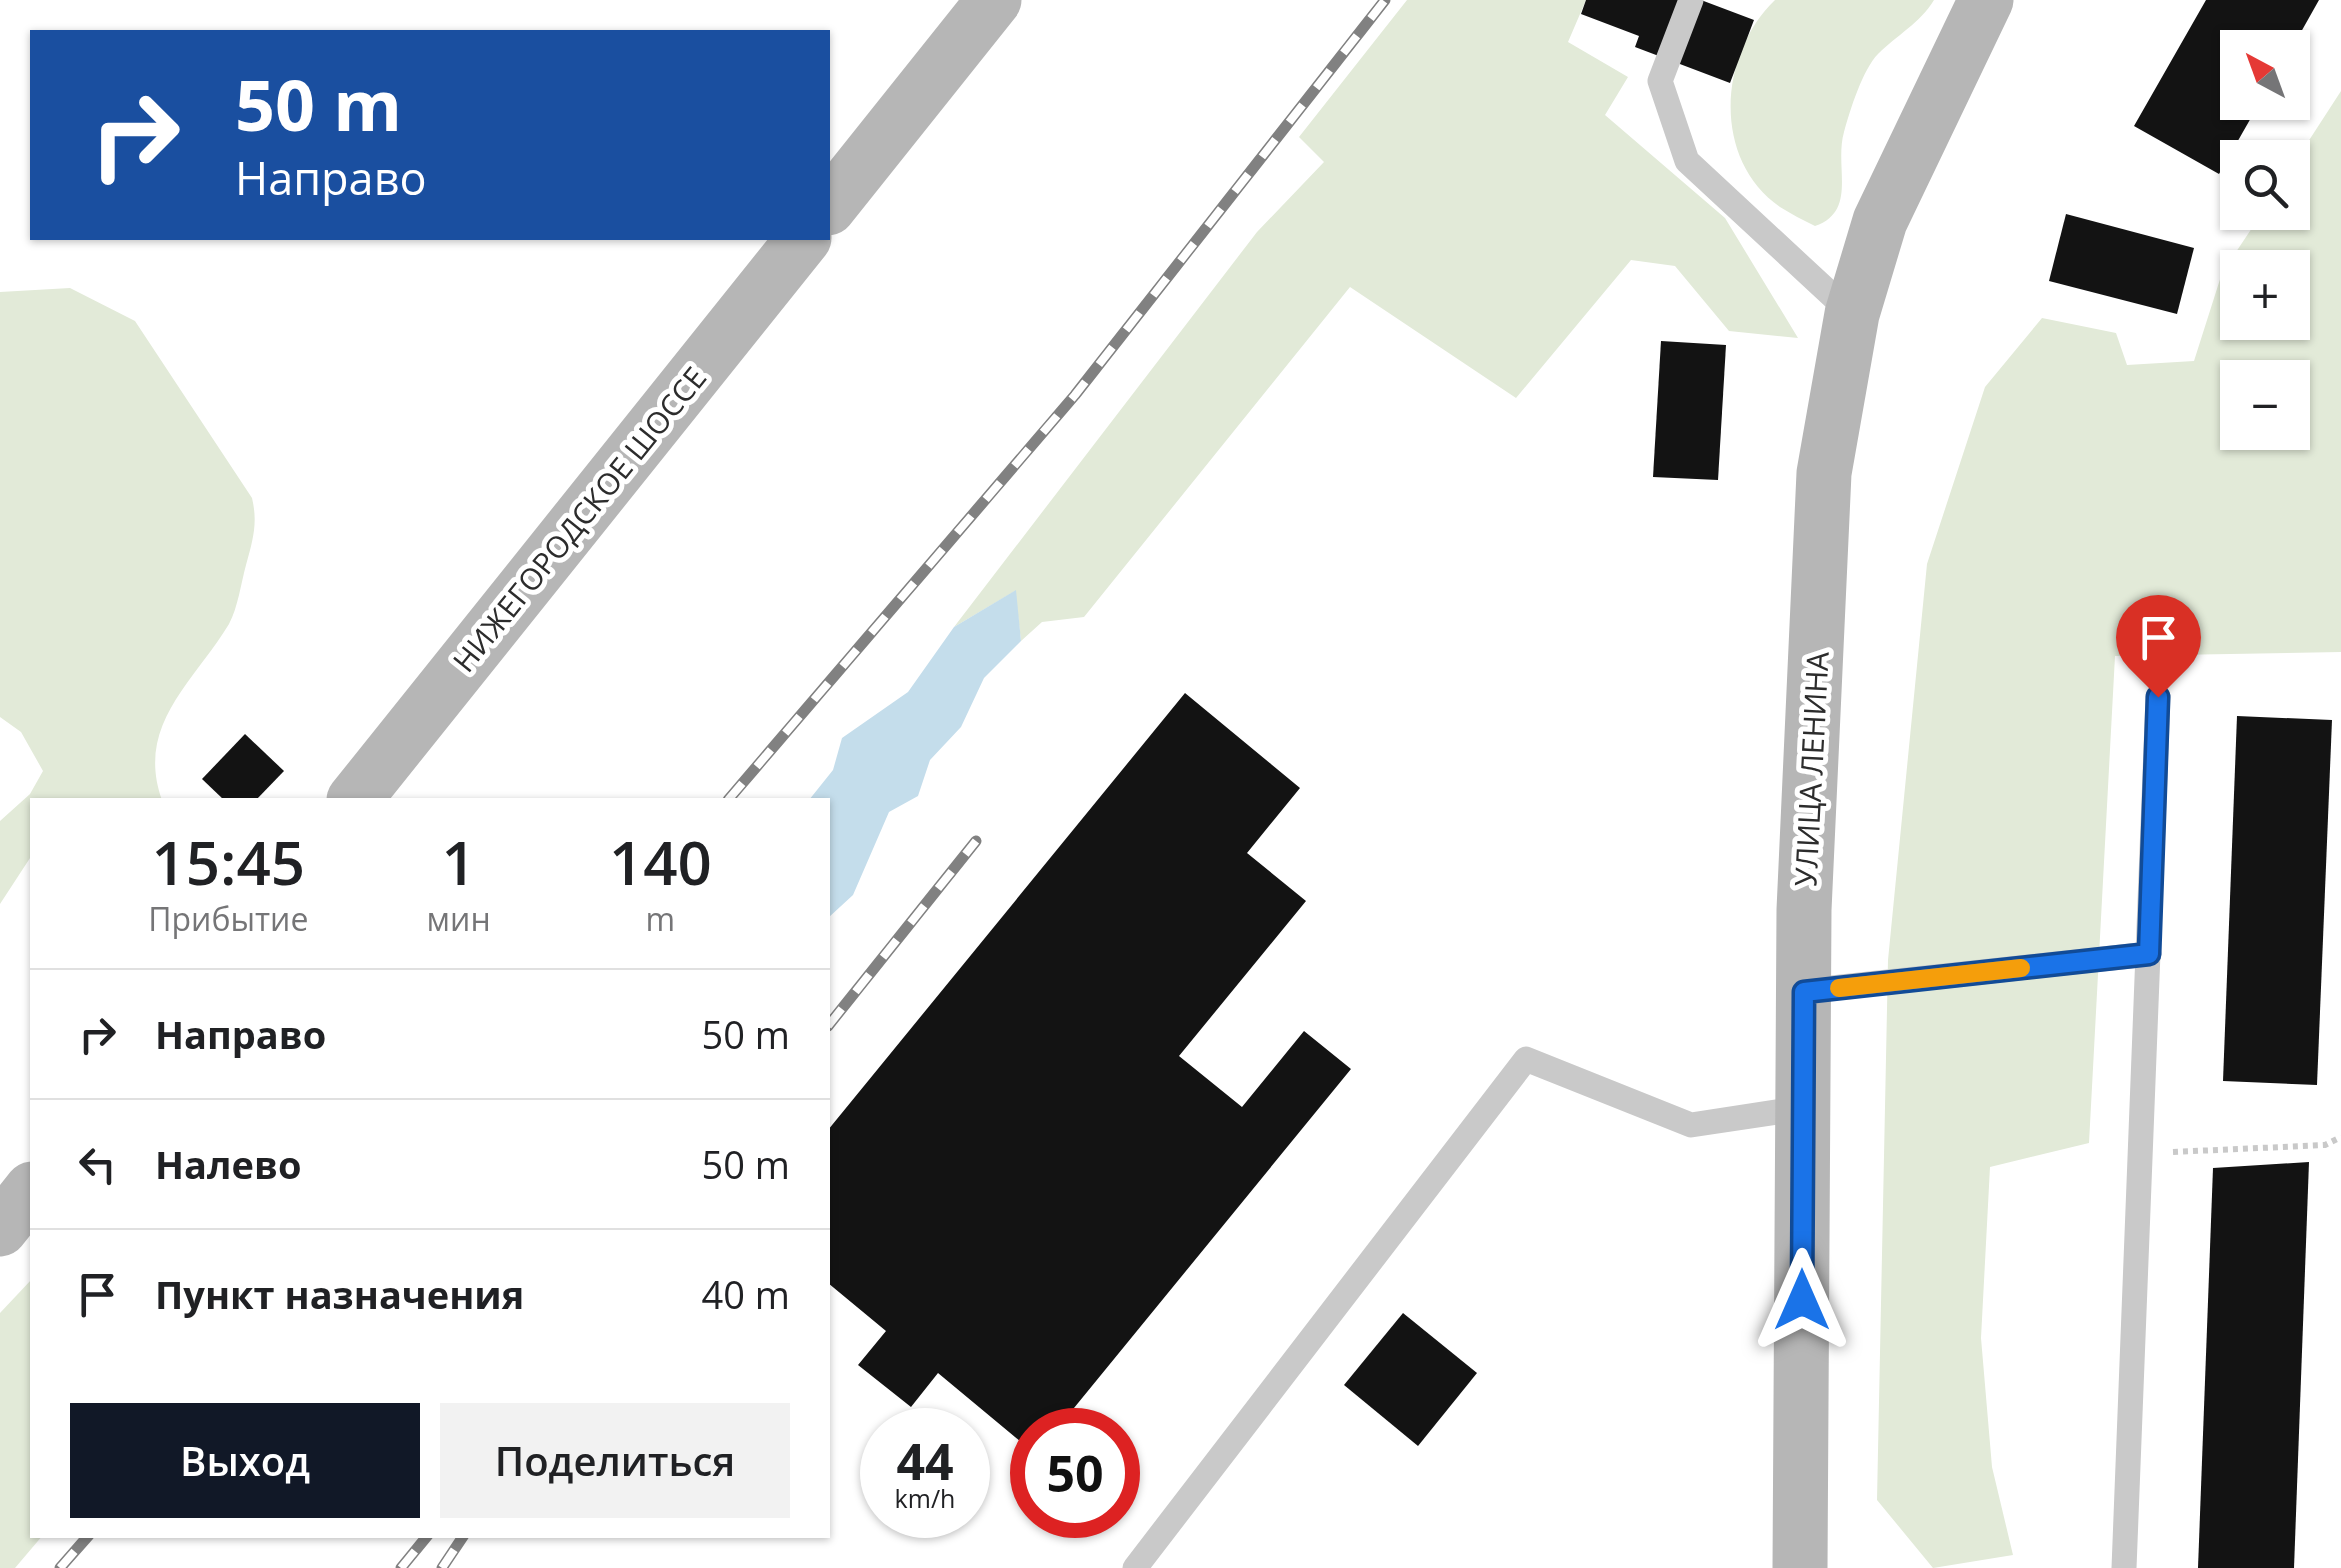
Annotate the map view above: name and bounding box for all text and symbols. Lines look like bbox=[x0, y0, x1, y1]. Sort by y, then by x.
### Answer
north arrow bbox=[2220, 30, 2310, 120]
map controls bbox=[2220, 30, 2310, 450]
text: 50 m bbox=[235, 56, 402, 152]
icon: right bbox=[70, 70, 200, 200]
button: search bbox=[2220, 140, 2310, 230]
text: Направо bbox=[235, 147, 427, 208]
button: + bbox=[2220, 250, 2310, 340]
street label: НИЖЕГОРОДСКОЕ ШОССЕ bbox=[443, 358, 715, 680]
button: − bbox=[2220, 360, 2310, 450]
pin bbox=[2116, 595, 2201, 698]
icon: arrive bbox=[2131, 610, 2186, 665]
street label: УЛИЦА ЛЕНИНА bbox=[1784, 651, 1838, 887]
text: 15:45 bbox=[151, 821, 305, 903]
text: 1 bbox=[441, 821, 476, 903]
text: 140 bbox=[609, 821, 712, 903]
text: Прибытие bbox=[148, 897, 308, 940]
text: мин bbox=[427, 897, 491, 940]
text: m bbox=[646, 897, 675, 940]
icon: right bbox=[70, 1007, 125, 1062]
text: Направо bbox=[155, 1008, 326, 1060]
text: 50 m bbox=[701, 1008, 790, 1060]
icon: left bbox=[70, 1137, 125, 1192]
text: Налево bbox=[155, 1138, 301, 1190]
text: 50 m bbox=[701, 1138, 790, 1190]
position arrow bbox=[1750, 1248, 1854, 1352]
icon: arrive bbox=[70, 1267, 125, 1322]
text: Пункт назначения bbox=[155, 1268, 524, 1320]
text: 40 m bbox=[701, 1268, 790, 1320]
button: Выход bbox=[70, 1403, 420, 1518]
button: Поделиться bbox=[440, 1403, 790, 1518]
speed limit sign: 50 bbox=[1010, 1408, 1140, 1538]
text: 44 bbox=[896, 1427, 954, 1495]
text: km/h bbox=[895, 1481, 955, 1515]

